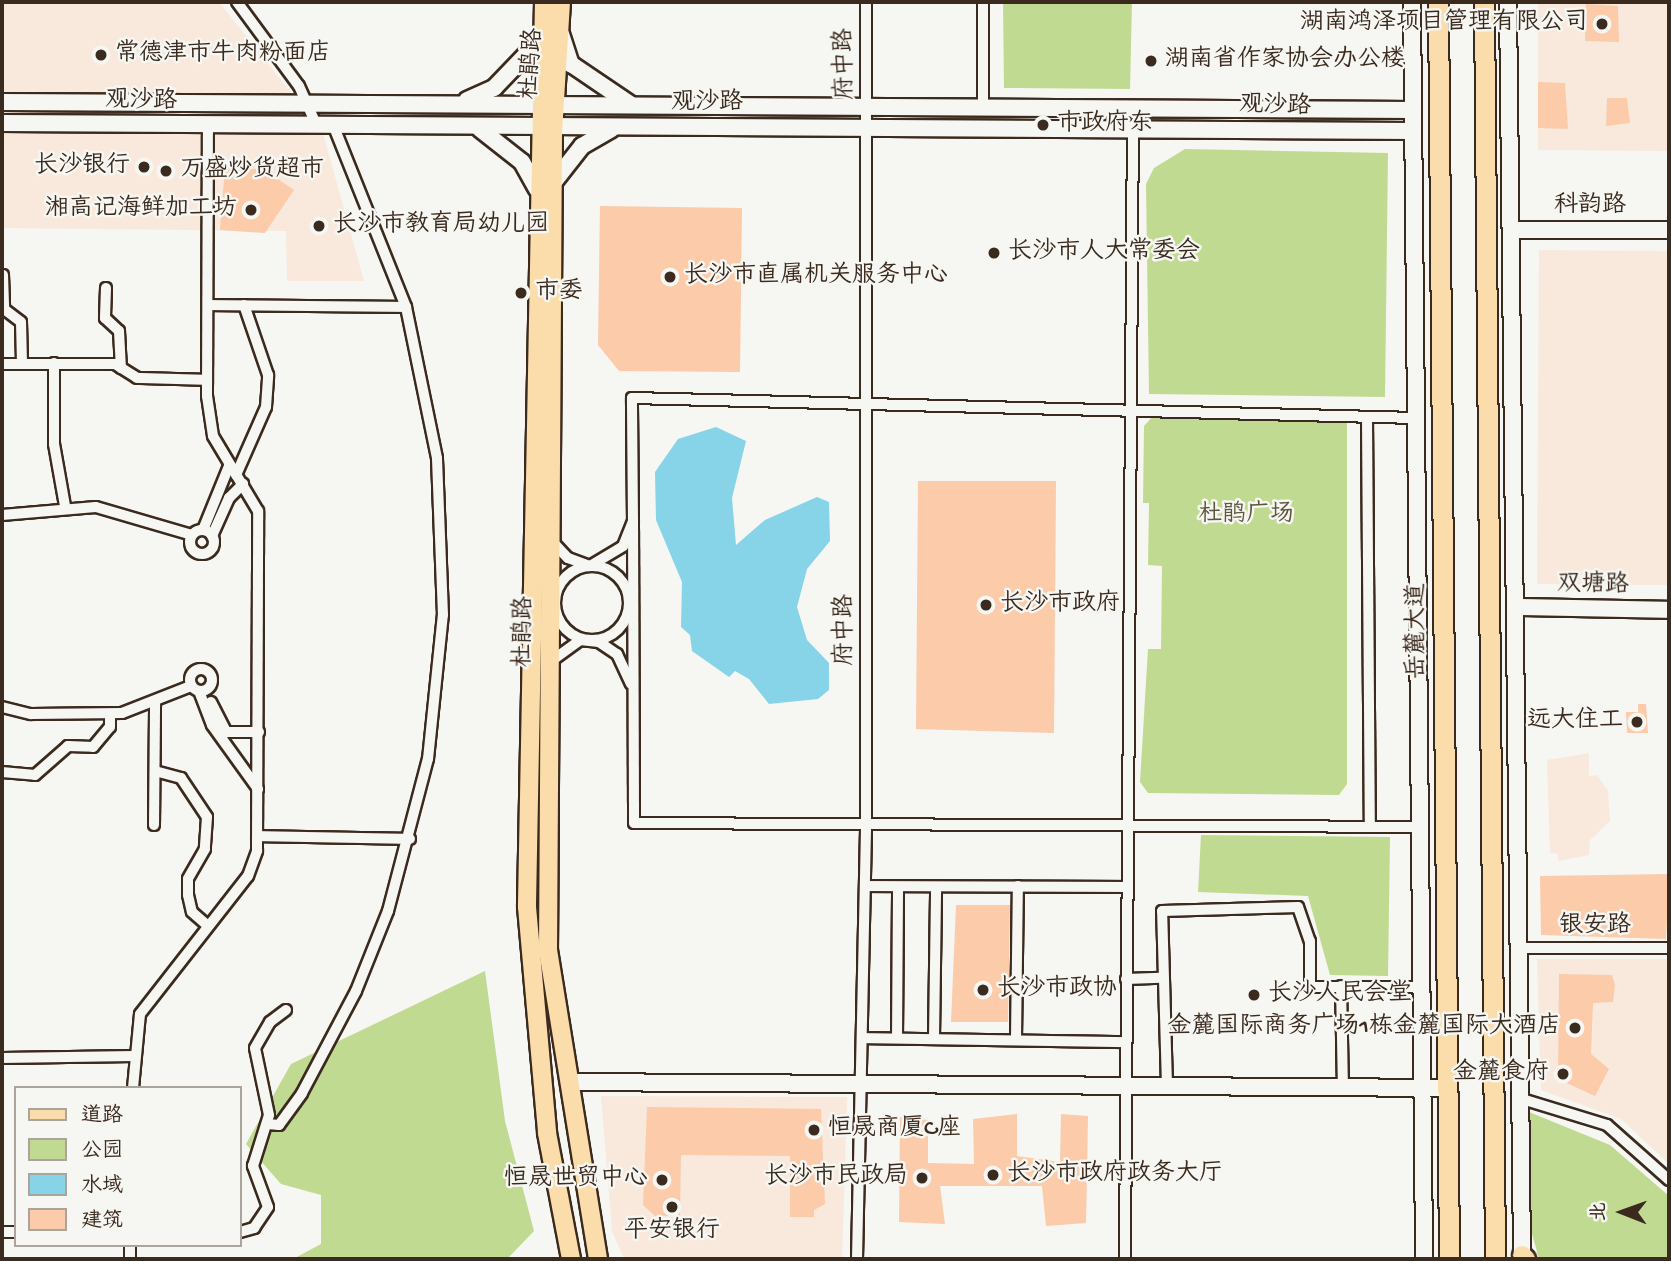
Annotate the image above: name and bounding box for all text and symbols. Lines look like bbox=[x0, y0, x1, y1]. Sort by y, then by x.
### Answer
place label: 湖南鸿泽项目管理有限公司 bbox=[1300, 10, 1588, 38]
marker: 湖南鸿泽项目管理有限公司 bbox=[1594, 16, 1610, 32]
street label: 杜鹃路 bbox=[516, 27, 550, 101]
street label: 府中路 bbox=[831, 28, 861, 100]
place label: 常德津市牛肉粉面店 bbox=[115, 41, 331, 69]
marker: 常德津市牛肉粉面店 bbox=[93, 47, 109, 63]
place label: 湖南省作家协会办公楼 bbox=[1165, 47, 1405, 75]
marker: 湖南省作家协会办公楼 bbox=[1143, 53, 1159, 69]
street label: 观沙路 bbox=[105, 87, 177, 117]
street label: 观沙路 bbox=[671, 90, 743, 118]
street label: 观沙路 bbox=[1239, 91, 1311, 123]
place label: 市政府东 bbox=[1057, 111, 1153, 139]
marker: 市政府东 bbox=[1035, 117, 1051, 133]
place label: 长沙银行 bbox=[34, 153, 130, 181]
place label: 万盛炒货超市 bbox=[180, 157, 324, 185]
marker: 长沙银行 bbox=[136, 159, 152, 175]
marker: 万盛炒货超市 bbox=[158, 163, 174, 179]
street label: 科韵路 bbox=[1554, 193, 1626, 221]
place label: 湘高记海鲜加工坊 bbox=[45, 196, 237, 224]
marker: 湘高记海鲜加工坊 bbox=[243, 202, 259, 218]
place label: 长沙市教育局幼儿园 bbox=[333, 212, 549, 240]
marker: 长沙市教育局幼儿园 bbox=[311, 218, 327, 234]
place label: 长沙市人大常委会 bbox=[1008, 239, 1200, 267]
marker: 长沙市人大常委会 bbox=[986, 245, 1002, 261]
place label: 长沙市直属机关服务中心 bbox=[684, 263, 948, 291]
marker: 长沙市直属机关服务中心 bbox=[662, 269, 678, 285]
place label: 市委 bbox=[535, 279, 583, 307]
marker: 市委 bbox=[513, 285, 529, 301]
park label: 杜鹃广场 bbox=[1198, 502, 1294, 530]
street label: 双塘路 bbox=[1557, 571, 1629, 601]
street label: 岳麓大道 bbox=[1404, 583, 1432, 679]
place label: 长沙市政府 bbox=[1000, 591, 1120, 619]
street label: 府中路 bbox=[832, 594, 860, 666]
street label: 杜鹃路 bbox=[510, 596, 540, 668]
marker: 长沙市政府 bbox=[978, 597, 994, 613]
place label: 远大住工 bbox=[1527, 708, 1623, 736]
marker: 远大住工 bbox=[1629, 714, 1645, 730]
street label: 银安路 bbox=[1559, 913, 1631, 941]
place label: 长沙市政协 bbox=[997, 976, 1117, 1004]
place label: 长沙人民会堂 bbox=[1268, 981, 1412, 1009]
marker: 长沙市政协 bbox=[975, 982, 991, 998]
marker: 长沙人民会堂 bbox=[1246, 987, 1262, 1003]
place label: 金麓国际商务广场1栋金麓国际大酒店 bbox=[1167, 1014, 1561, 1042]
marker: 金麓国际商务广场1栋金麓国际大酒店 bbox=[1567, 1020, 1583, 1036]
place label: 金麓食府 bbox=[1453, 1060, 1549, 1088]
marker: 金麓食府 bbox=[1555, 1066, 1571, 1082]
legend bbox=[14, 1086, 242, 1247]
text: 道路 bbox=[81, 1105, 123, 1130]
place label: 恒晟商厦C座 bbox=[828, 1116, 961, 1144]
marker: 恒晟商厦C座 bbox=[806, 1122, 822, 1138]
text: 公园 bbox=[81, 1140, 123, 1165]
place label: 长沙市政府政务大厅 bbox=[1007, 1161, 1223, 1189]
place label: 长沙市民政局 bbox=[764, 1164, 908, 1192]
place label: 恒晟世贸中心 bbox=[504, 1166, 648, 1194]
marker: 长沙市政府政务大厅 bbox=[985, 1167, 1001, 1183]
marker: 长沙市民政局 bbox=[914, 1170, 930, 1186]
marker: 恒晟世贸中心 bbox=[654, 1172, 670, 1188]
text: 水域 bbox=[81, 1175, 123, 1200]
north arrow bbox=[1587, 1177, 1657, 1247]
marker: 平安银行 bbox=[664, 1199, 680, 1215]
text: 北 bbox=[1589, 1202, 1612, 1221]
text: 建筑 bbox=[81, 1210, 123, 1235]
place label: 平安银行 bbox=[624, 1218, 720, 1246]

